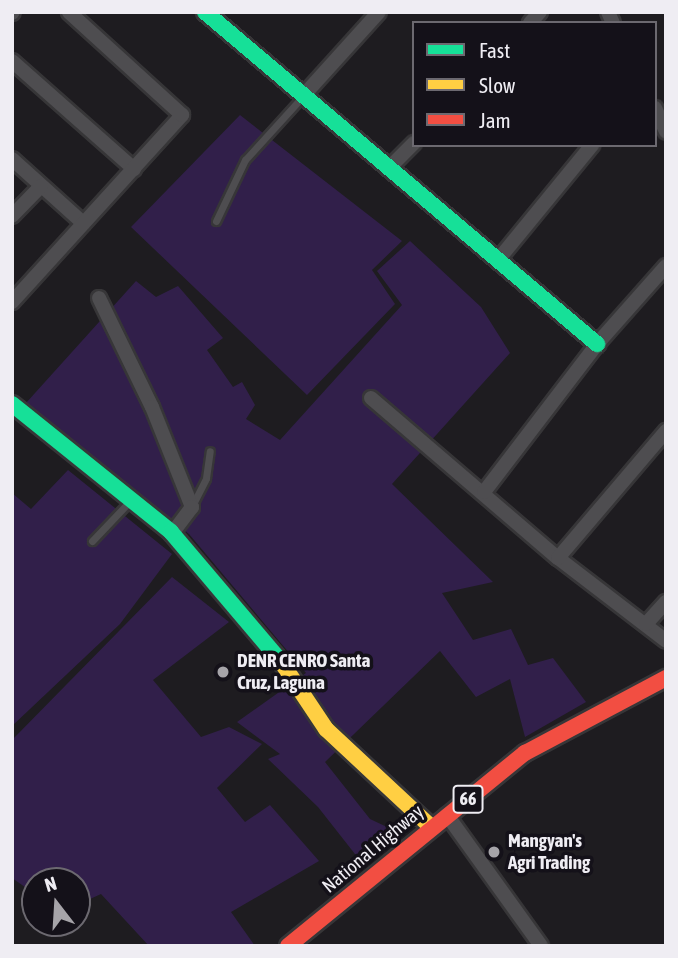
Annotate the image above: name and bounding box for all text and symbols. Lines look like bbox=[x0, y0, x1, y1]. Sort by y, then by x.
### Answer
legend bbox=[412, 21, 657, 147]
text: Fast bbox=[479, 38, 510, 62]
text: Slow bbox=[479, 73, 515, 97]
text: Jam bbox=[479, 108, 511, 132]
place label: DENR CENRO Santa Cruz, Laguna bbox=[237, 650, 370, 694]
marker: DENR CENRO Santa Cruz, Laguna bbox=[215, 664, 231, 680]
road number: 66 bbox=[452, 784, 484, 814]
street label: National Highway bbox=[318, 800, 428, 898]
place label: Mangyan's Agri Trading bbox=[508, 830, 590, 874]
marker: Mangyan's Agri Trading bbox=[486, 844, 502, 860]
north arrow bbox=[21, 867, 91, 937]
text: N bbox=[42, 872, 59, 896]

